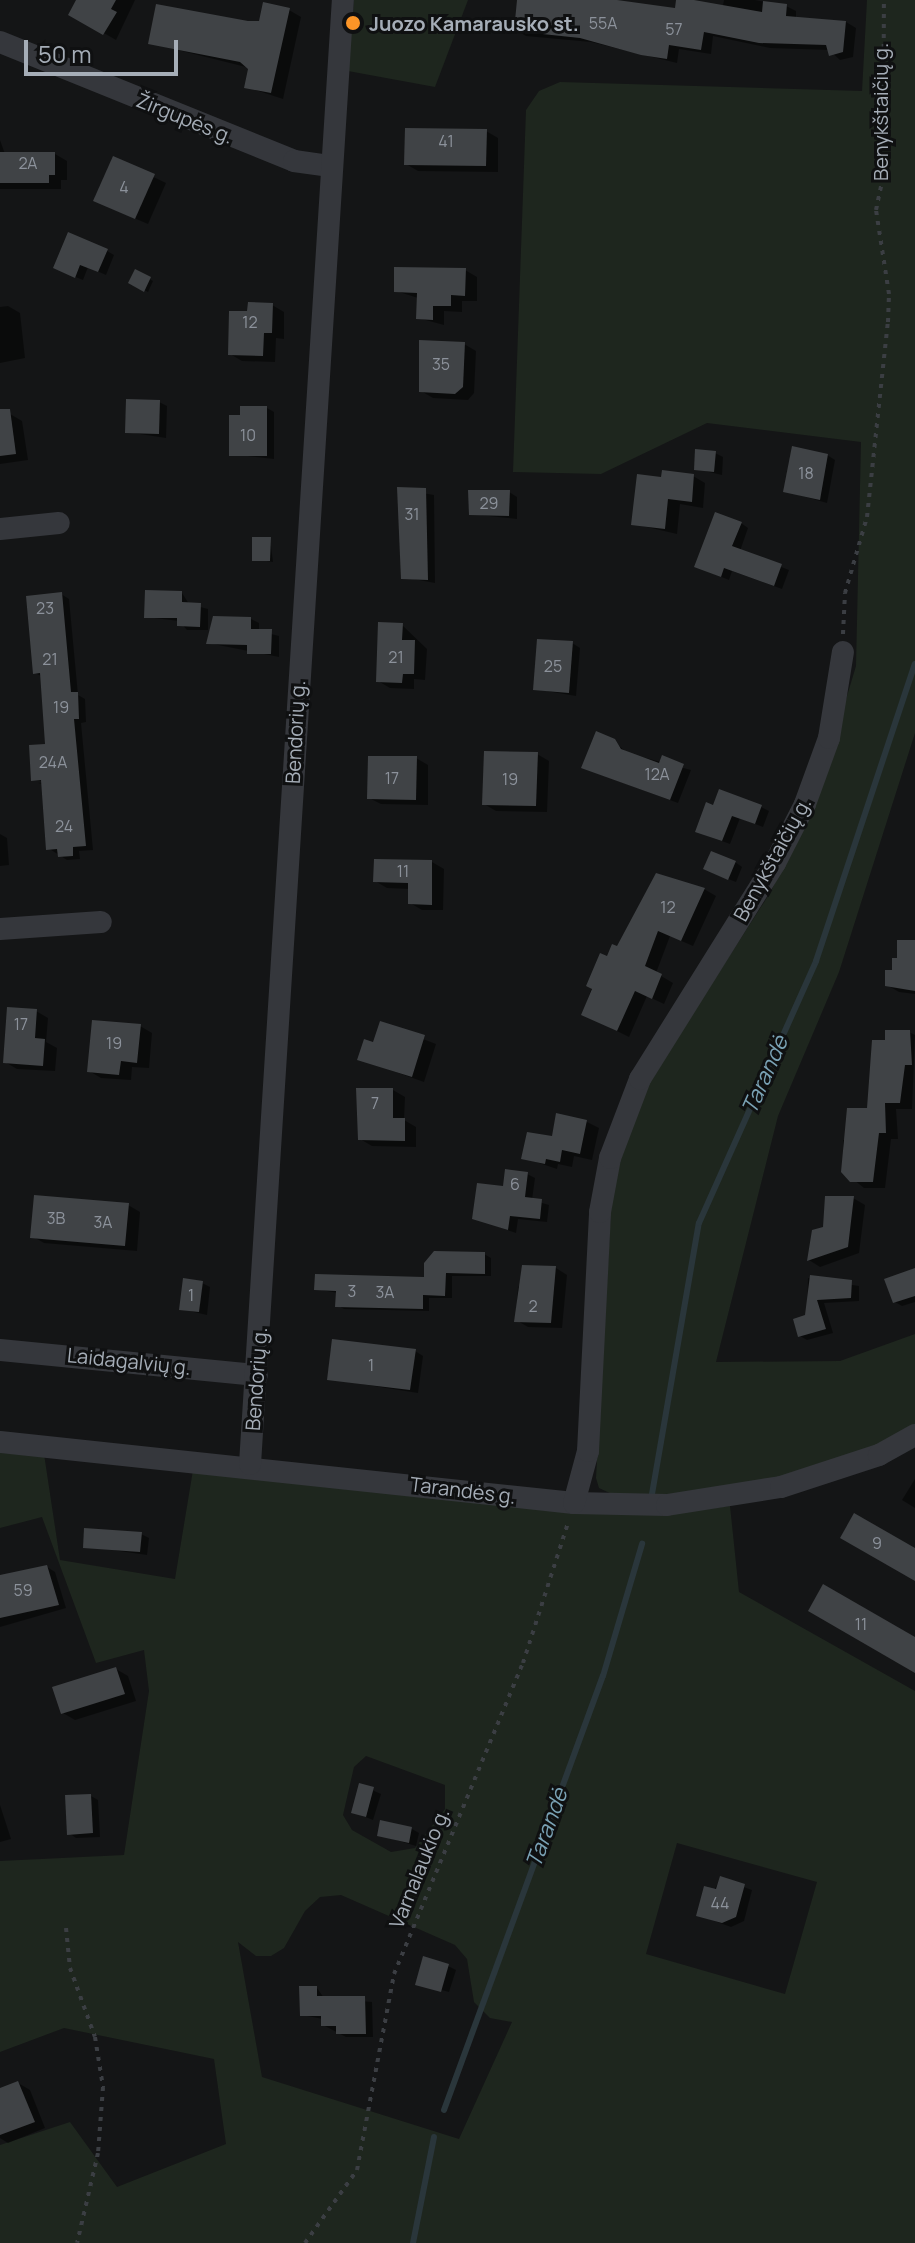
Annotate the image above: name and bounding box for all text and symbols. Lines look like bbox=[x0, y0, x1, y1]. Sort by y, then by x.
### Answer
place label: Juozo Kamarausko st. bbox=[369, 11, 579, 35]
house number: 55A bbox=[589, 13, 617, 33]
marker: Juozo Kamarausko st. bbox=[344, 14, 362, 32]
house number: 57 bbox=[665, 19, 683, 39]
scale bar bbox=[28, 24, 182, 74]
text: 50 m bbox=[38, 37, 92, 70]
street label: Benykštaičių g. bbox=[868, 43, 892, 181]
street label: Žirgupės g. bbox=[133, 88, 237, 148]
house number: 41 bbox=[438, 131, 454, 151]
house number: 2A bbox=[19, 153, 37, 173]
house number: 4 bbox=[119, 177, 129, 197]
house number: 12 bbox=[242, 312, 258, 332]
house number: 35 bbox=[432, 354, 450, 374]
house number: 10 bbox=[240, 425, 256, 445]
house number: 18 bbox=[798, 463, 814, 483]
house number: 29 bbox=[479, 493, 499, 513]
house number: 31 bbox=[404, 504, 420, 524]
house number: 23 bbox=[36, 598, 54, 618]
house number: 21 bbox=[388, 647, 404, 667]
house number: 21 bbox=[42, 649, 58, 669]
house number: 25 bbox=[544, 656, 562, 676]
street label: Bendorių g. bbox=[280, 680, 310, 784]
house number: 19 bbox=[53, 697, 69, 717]
house number: 24A bbox=[39, 752, 67, 772]
house number: 12A bbox=[644, 764, 670, 784]
house number: 17 bbox=[385, 768, 399, 788]
house number: 19 bbox=[502, 769, 518, 789]
street label: Benykštaičių g. bbox=[728, 793, 816, 925]
house number: 24 bbox=[55, 816, 73, 836]
house number: 11 bbox=[397, 861, 409, 881]
house number: 12 bbox=[660, 897, 676, 917]
house number: 17 bbox=[14, 1014, 28, 1034]
water label: Tarandė bbox=[736, 1032, 794, 1118]
house number: 19 bbox=[106, 1033, 122, 1053]
house number: 7 bbox=[371, 1093, 379, 1113]
house number: 6 bbox=[510, 1174, 520, 1194]
house number: 3B bbox=[47, 1208, 65, 1228]
house number: 3A bbox=[94, 1212, 112, 1232]
house number: 3 bbox=[348, 1281, 356, 1301]
house number: 3A bbox=[376, 1282, 394, 1302]
house number: 1 bbox=[188, 1285, 194, 1305]
house number: 2 bbox=[528, 1296, 538, 1316]
street label: Bendorių g. bbox=[240, 1326, 272, 1432]
street label: Laidagalvių g. bbox=[66, 1343, 192, 1379]
house number: 1 bbox=[368, 1355, 374, 1375]
street label: Tarandės g. bbox=[409, 1472, 517, 1508]
house number: 9 bbox=[872, 1533, 882, 1553]
house number: 59 bbox=[13, 1580, 33, 1600]
house number: 11 bbox=[855, 1614, 867, 1634]
water label: Tarandė bbox=[521, 1785, 573, 1871]
street label: Varnalaukio g. bbox=[384, 1804, 454, 1932]
house number: 44 bbox=[710, 1893, 730, 1913]

